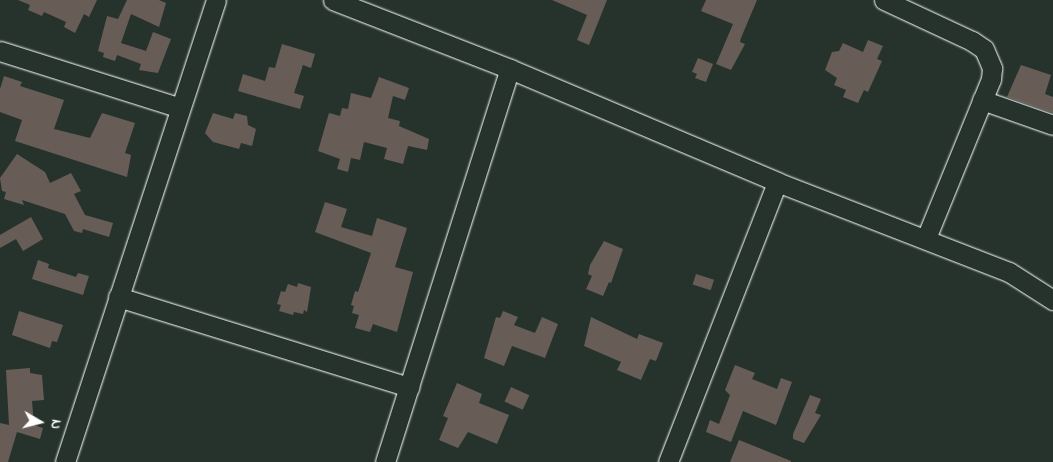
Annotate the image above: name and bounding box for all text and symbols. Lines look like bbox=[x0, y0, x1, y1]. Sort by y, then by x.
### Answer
north arrow bbox=[15, 397, 65, 447]
text: N bbox=[44, 418, 66, 430]

